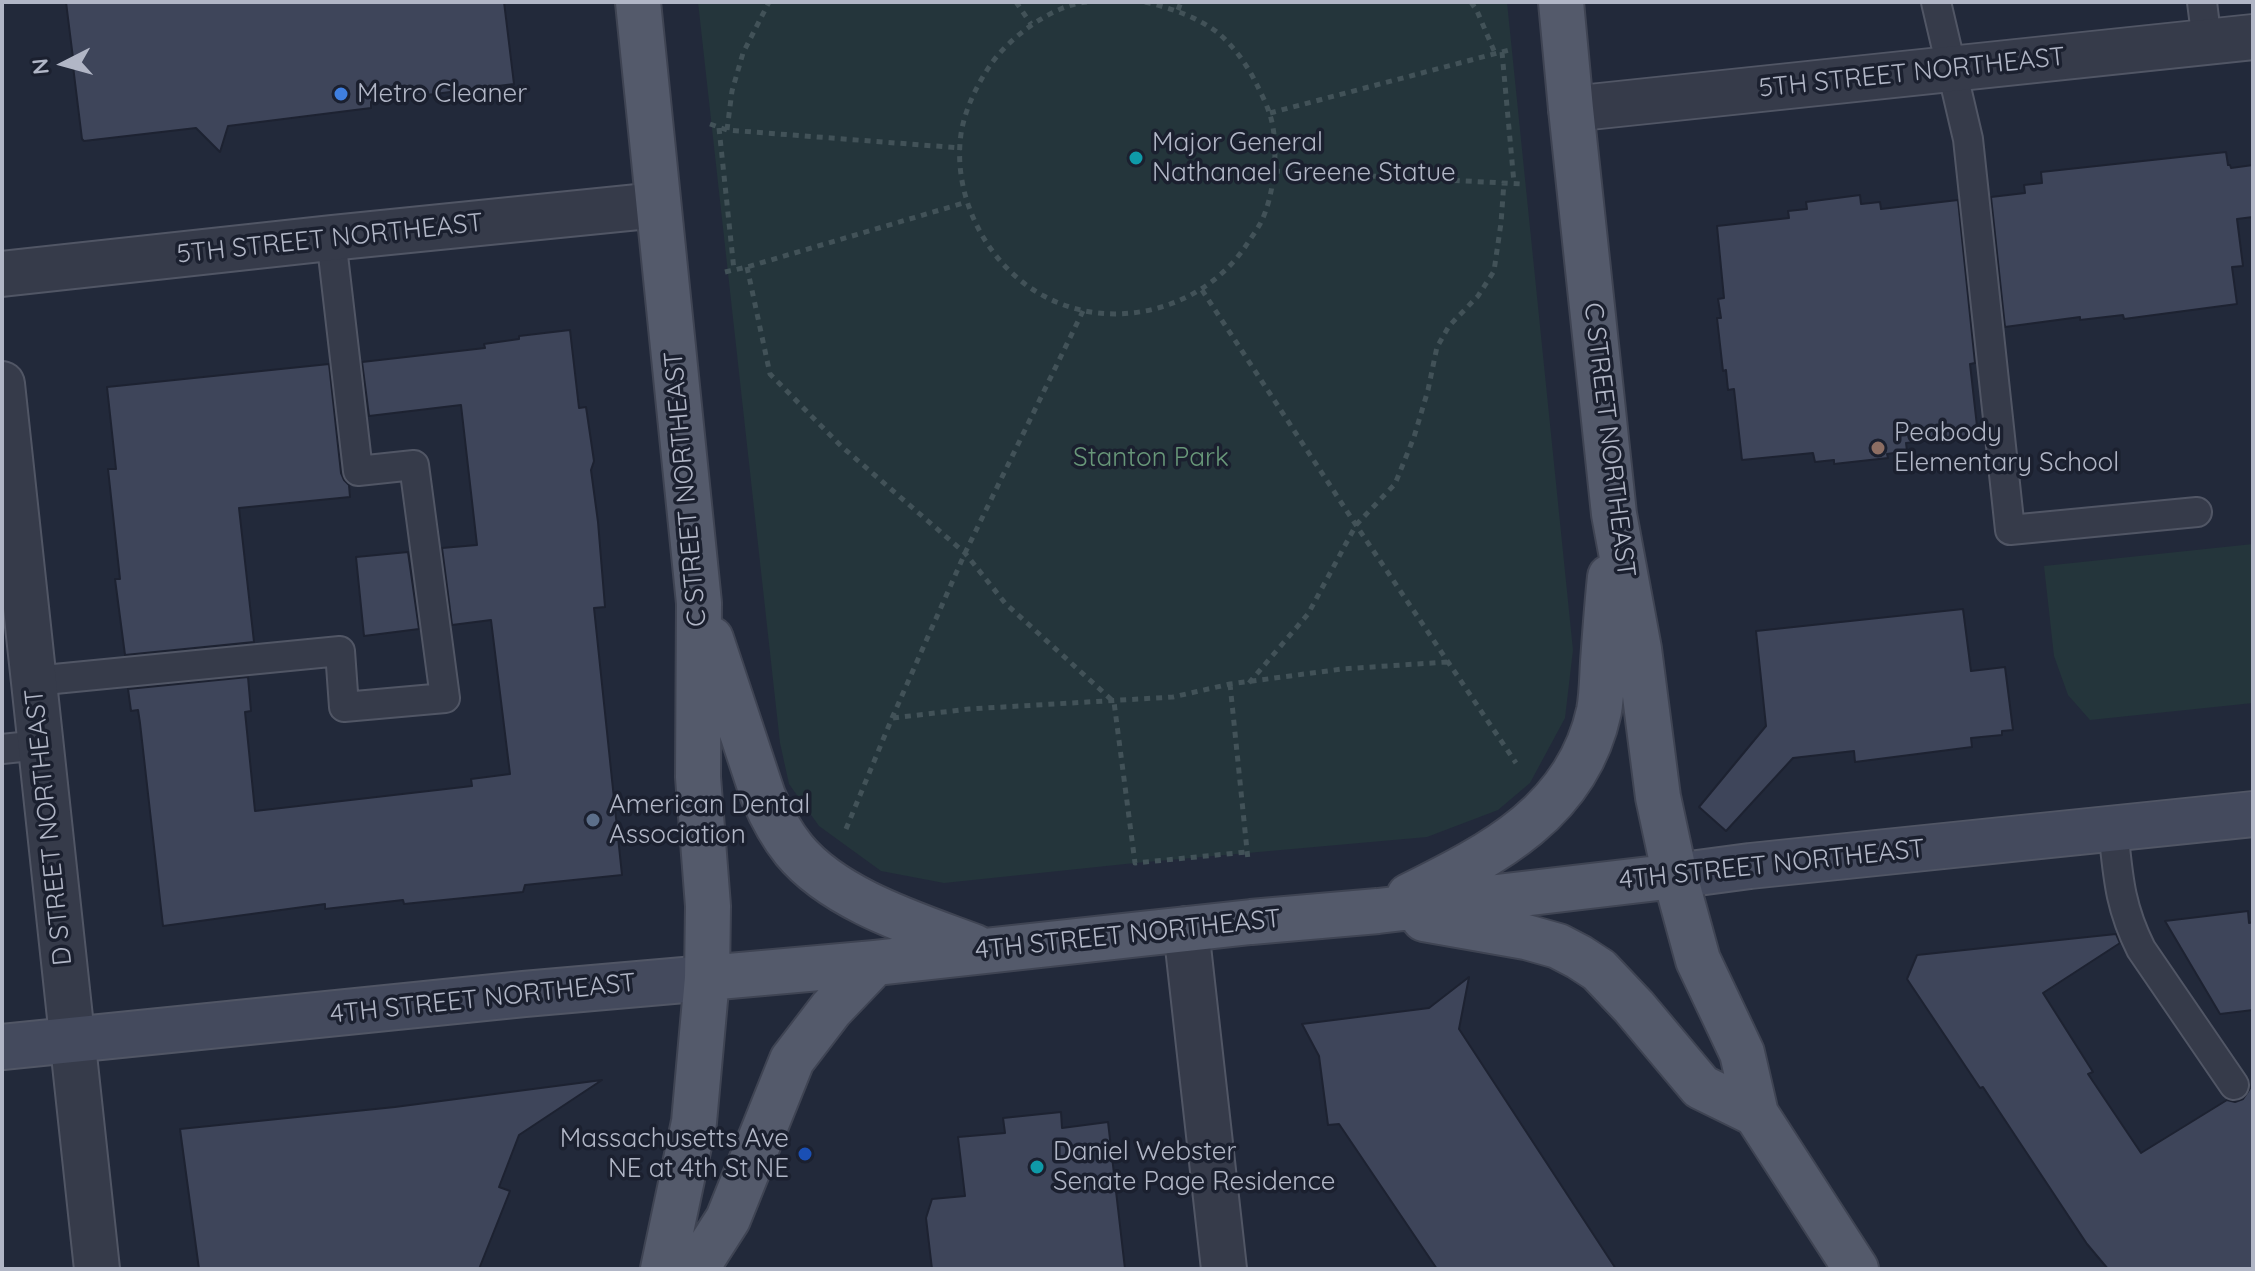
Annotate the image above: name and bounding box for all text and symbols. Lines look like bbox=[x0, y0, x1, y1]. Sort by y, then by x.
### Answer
north arrow bbox=[24, 24, 104, 104]
street label: 5TH STREET NORTHEAST bbox=[1757, 41, 2067, 105]
text: N bbox=[25, 57, 55, 76]
place label: Metro Cleaner bbox=[357, 78, 527, 110]
marker: Metro Cleaner bbox=[332, 85, 350, 103]
place label: Major General Nathanael Greene Statue bbox=[1152, 127, 1456, 188]
marker: Major General Nathanael Greene Statue bbox=[1127, 149, 1145, 167]
street label: 5TH STREET NORTHEAST bbox=[175, 207, 485, 271]
street label: C STREET NORTHEAST bbox=[1577, 301, 1641, 579]
street label: C STREET NORTHEAST bbox=[658, 350, 714, 628]
place label: Peabody Elementary School bbox=[1894, 417, 2119, 478]
marker: Peabody Elementary School bbox=[1869, 439, 1887, 457]
park label: Stanton Park bbox=[1073, 442, 1229, 474]
street label: D STREET NORTHEAST bbox=[19, 687, 79, 967]
place label: American Dental Association bbox=[609, 789, 810, 850]
marker: American Dental Association bbox=[584, 811, 602, 829]
street label: 4TH STREET NORTHEAST bbox=[1617, 833, 1927, 897]
street label: 4TH STREET NORTHEAST bbox=[973, 903, 1283, 967]
street label: 4TH STREET NORTHEAST bbox=[328, 967, 638, 1031]
place label: Massachusetts Ave NE at 4th St NE bbox=[560, 1123, 789, 1184]
place label: Daniel Webster Senate Page Residence bbox=[1053, 1136, 1336, 1198]
marker: Massachusetts Ave NE at 4th St NE bbox=[796, 1145, 814, 1163]
marker: Daniel Webster Senate Page Residence bbox=[1028, 1158, 1046, 1176]

